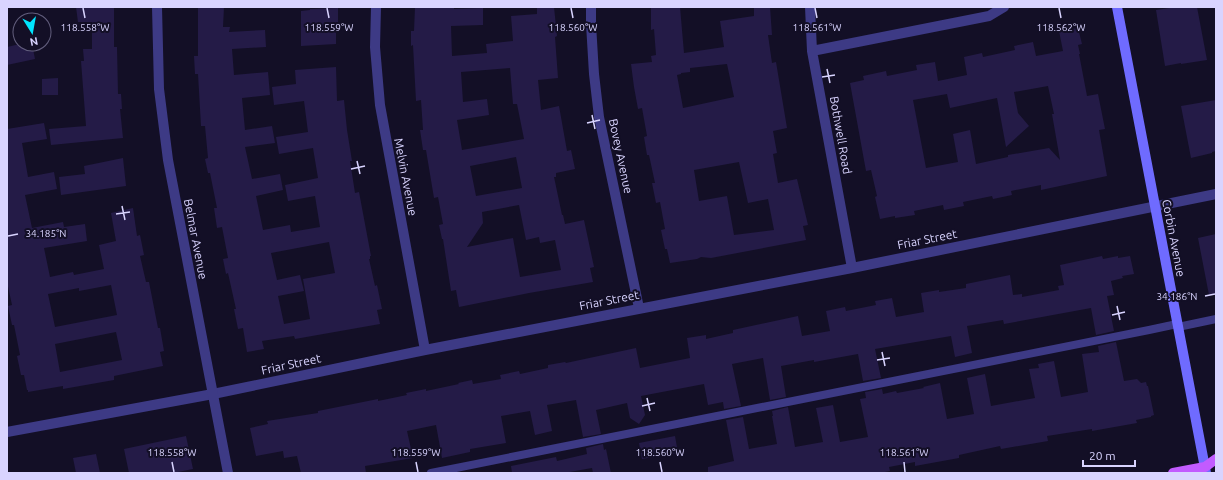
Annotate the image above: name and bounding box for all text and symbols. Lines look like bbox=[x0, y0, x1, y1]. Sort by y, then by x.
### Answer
north arrow bbox=[12, 12, 52, 52]
text: 118.558°W bbox=[61, 22, 109, 33]
text: 118.559°W bbox=[305, 22, 353, 33]
text: 118.560°W bbox=[549, 22, 597, 33]
text: 118.561°W bbox=[793, 22, 841, 33]
text: 118.562°W bbox=[1037, 22, 1085, 33]
text: N bbox=[29, 35, 39, 48]
street label: Bothwell Road bbox=[828, 95, 854, 175]
street label: Bovey Avenue bbox=[607, 117, 635, 195]
street label: Melvin Avenue bbox=[392, 137, 420, 217]
street label: Belmar Avenue bbox=[182, 198, 210, 280]
street label: Corbin Avenue bbox=[1160, 198, 1188, 278]
street label: Friar Street bbox=[896, 227, 958, 251]
text: 34.185°N bbox=[25, 228, 67, 239]
street label: Friar Street bbox=[578, 288, 640, 312]
text: 34.186°N bbox=[1156, 291, 1198, 302]
street label: Friar Street bbox=[260, 351, 322, 377]
scale bar bbox=[1083, 442, 1135, 468]
text: 118.558°W bbox=[148, 447, 196, 458]
text: 118.559°W bbox=[392, 447, 440, 458]
text: 118.560°W bbox=[636, 447, 684, 458]
text: 118.561°W bbox=[880, 447, 928, 458]
text: 20 m bbox=[1089, 449, 1116, 462]

